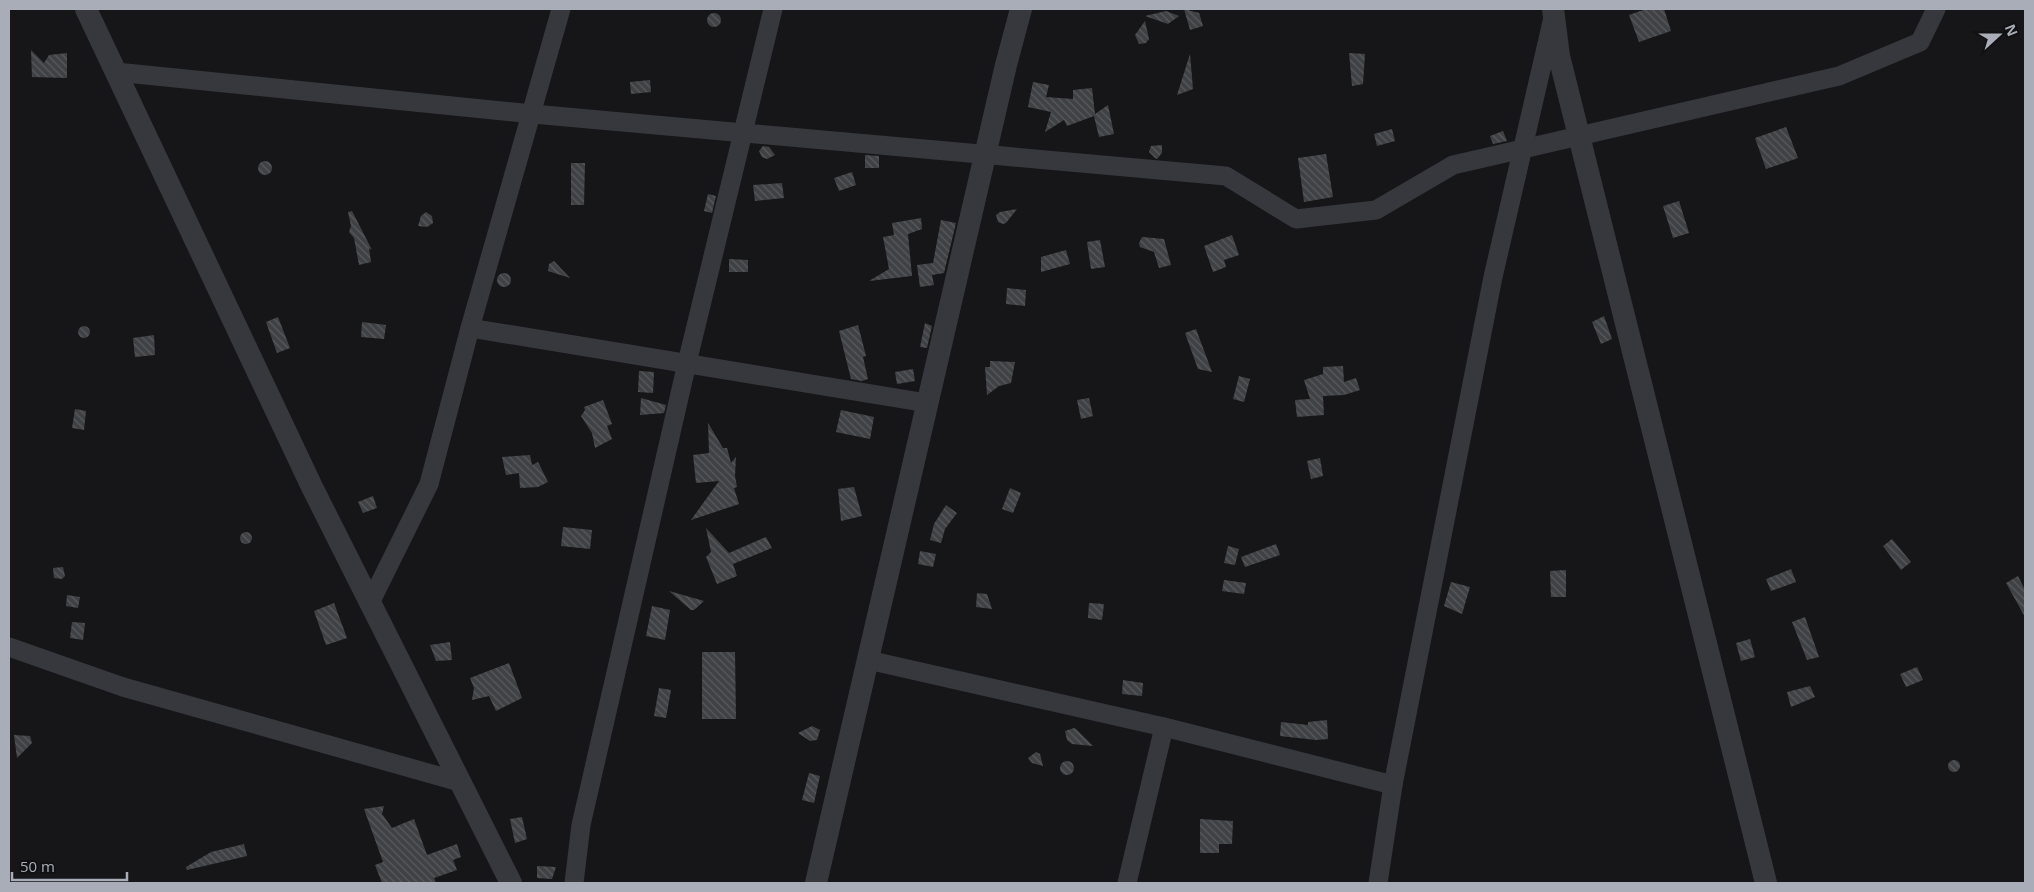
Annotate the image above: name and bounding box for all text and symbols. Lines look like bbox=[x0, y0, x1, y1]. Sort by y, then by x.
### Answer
north arrow bbox=[1974, 10, 2024, 60]
text: N bbox=[2001, 21, 2023, 39]
scale bar bbox=[12, 850, 128, 882]
text: 50 m bbox=[20, 856, 55, 876]

